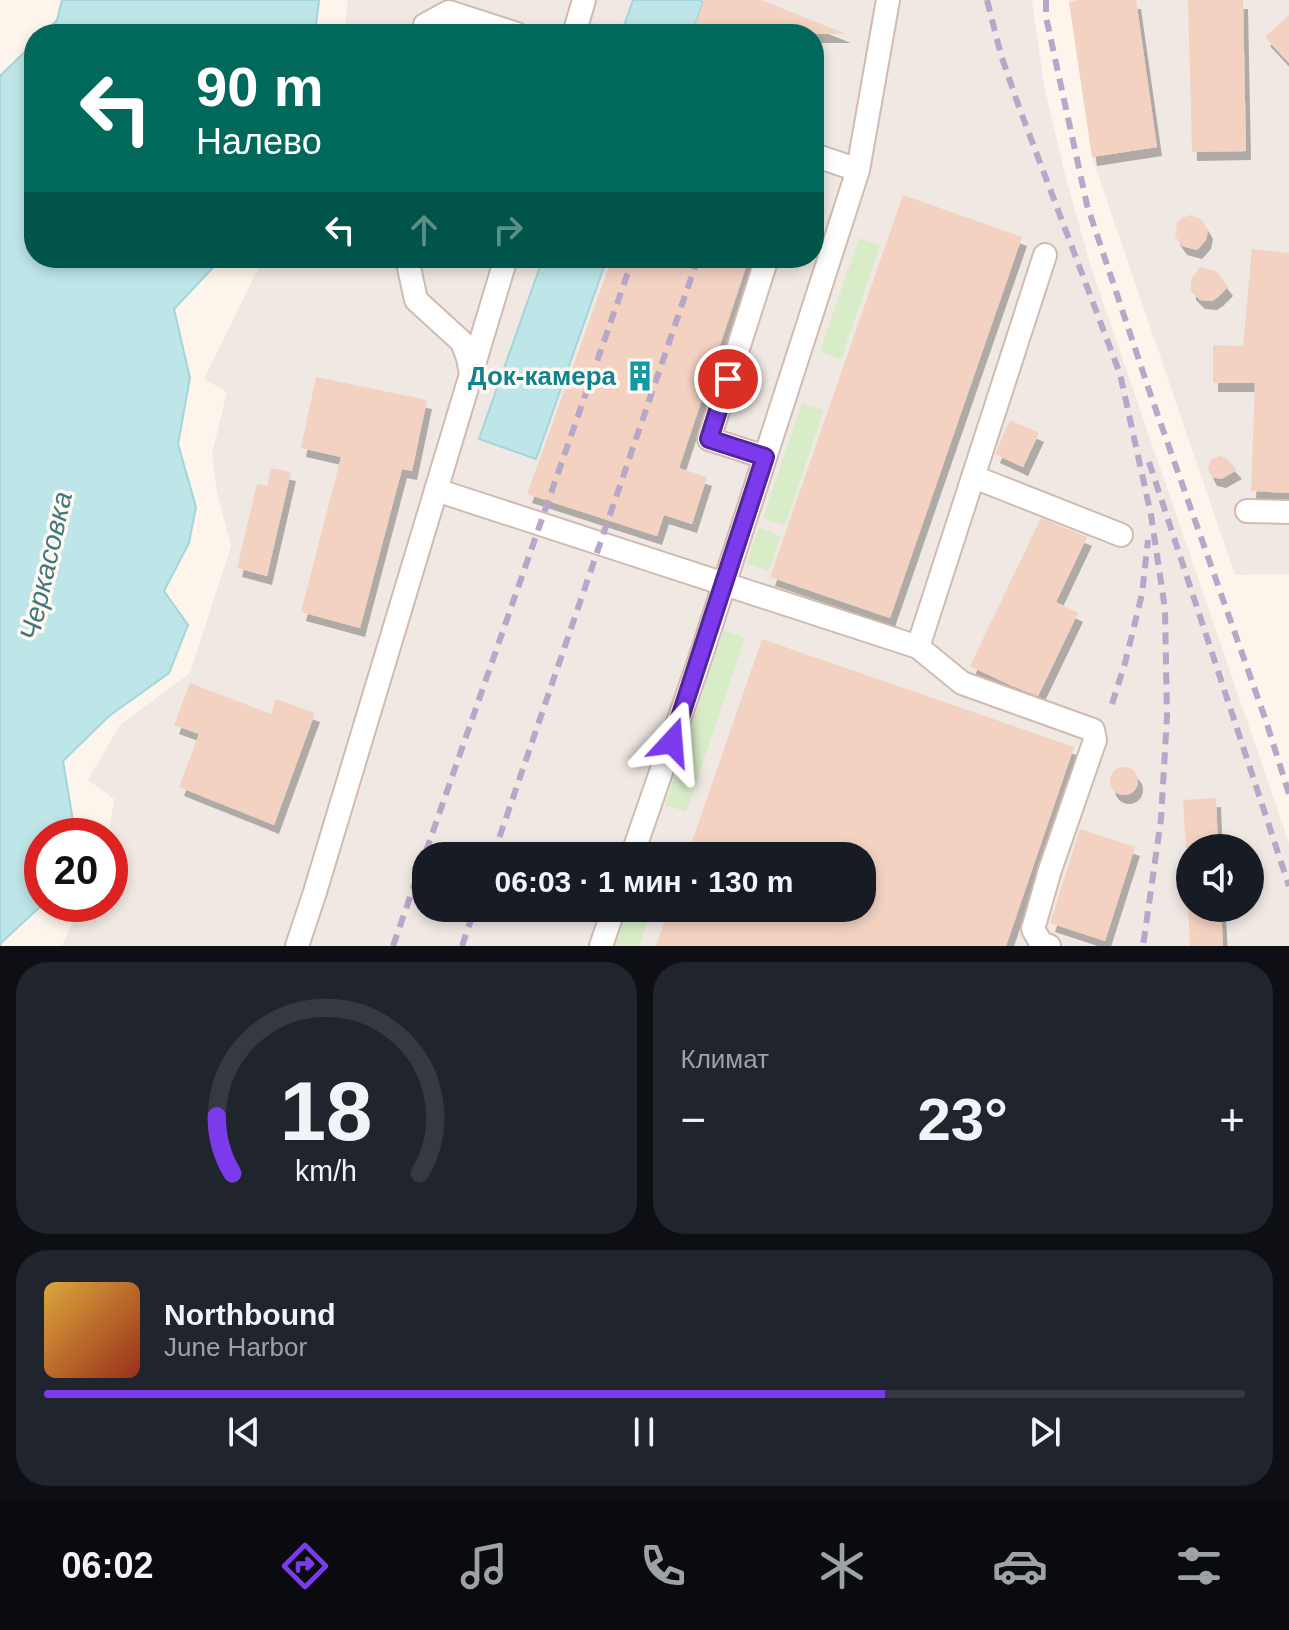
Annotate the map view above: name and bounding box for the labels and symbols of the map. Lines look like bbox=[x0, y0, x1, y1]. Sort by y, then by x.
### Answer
pin bbox=[694, 345, 762, 413]
building icon: Док-камера bbox=[623, 359, 657, 393]
place label: Док-камера bbox=[468, 361, 617, 391]
water label: Черкасовка bbox=[14, 489, 78, 643]
position arrow bbox=[630, 700, 714, 784]
speed limit sign: 20 bbox=[24, 818, 128, 922]

